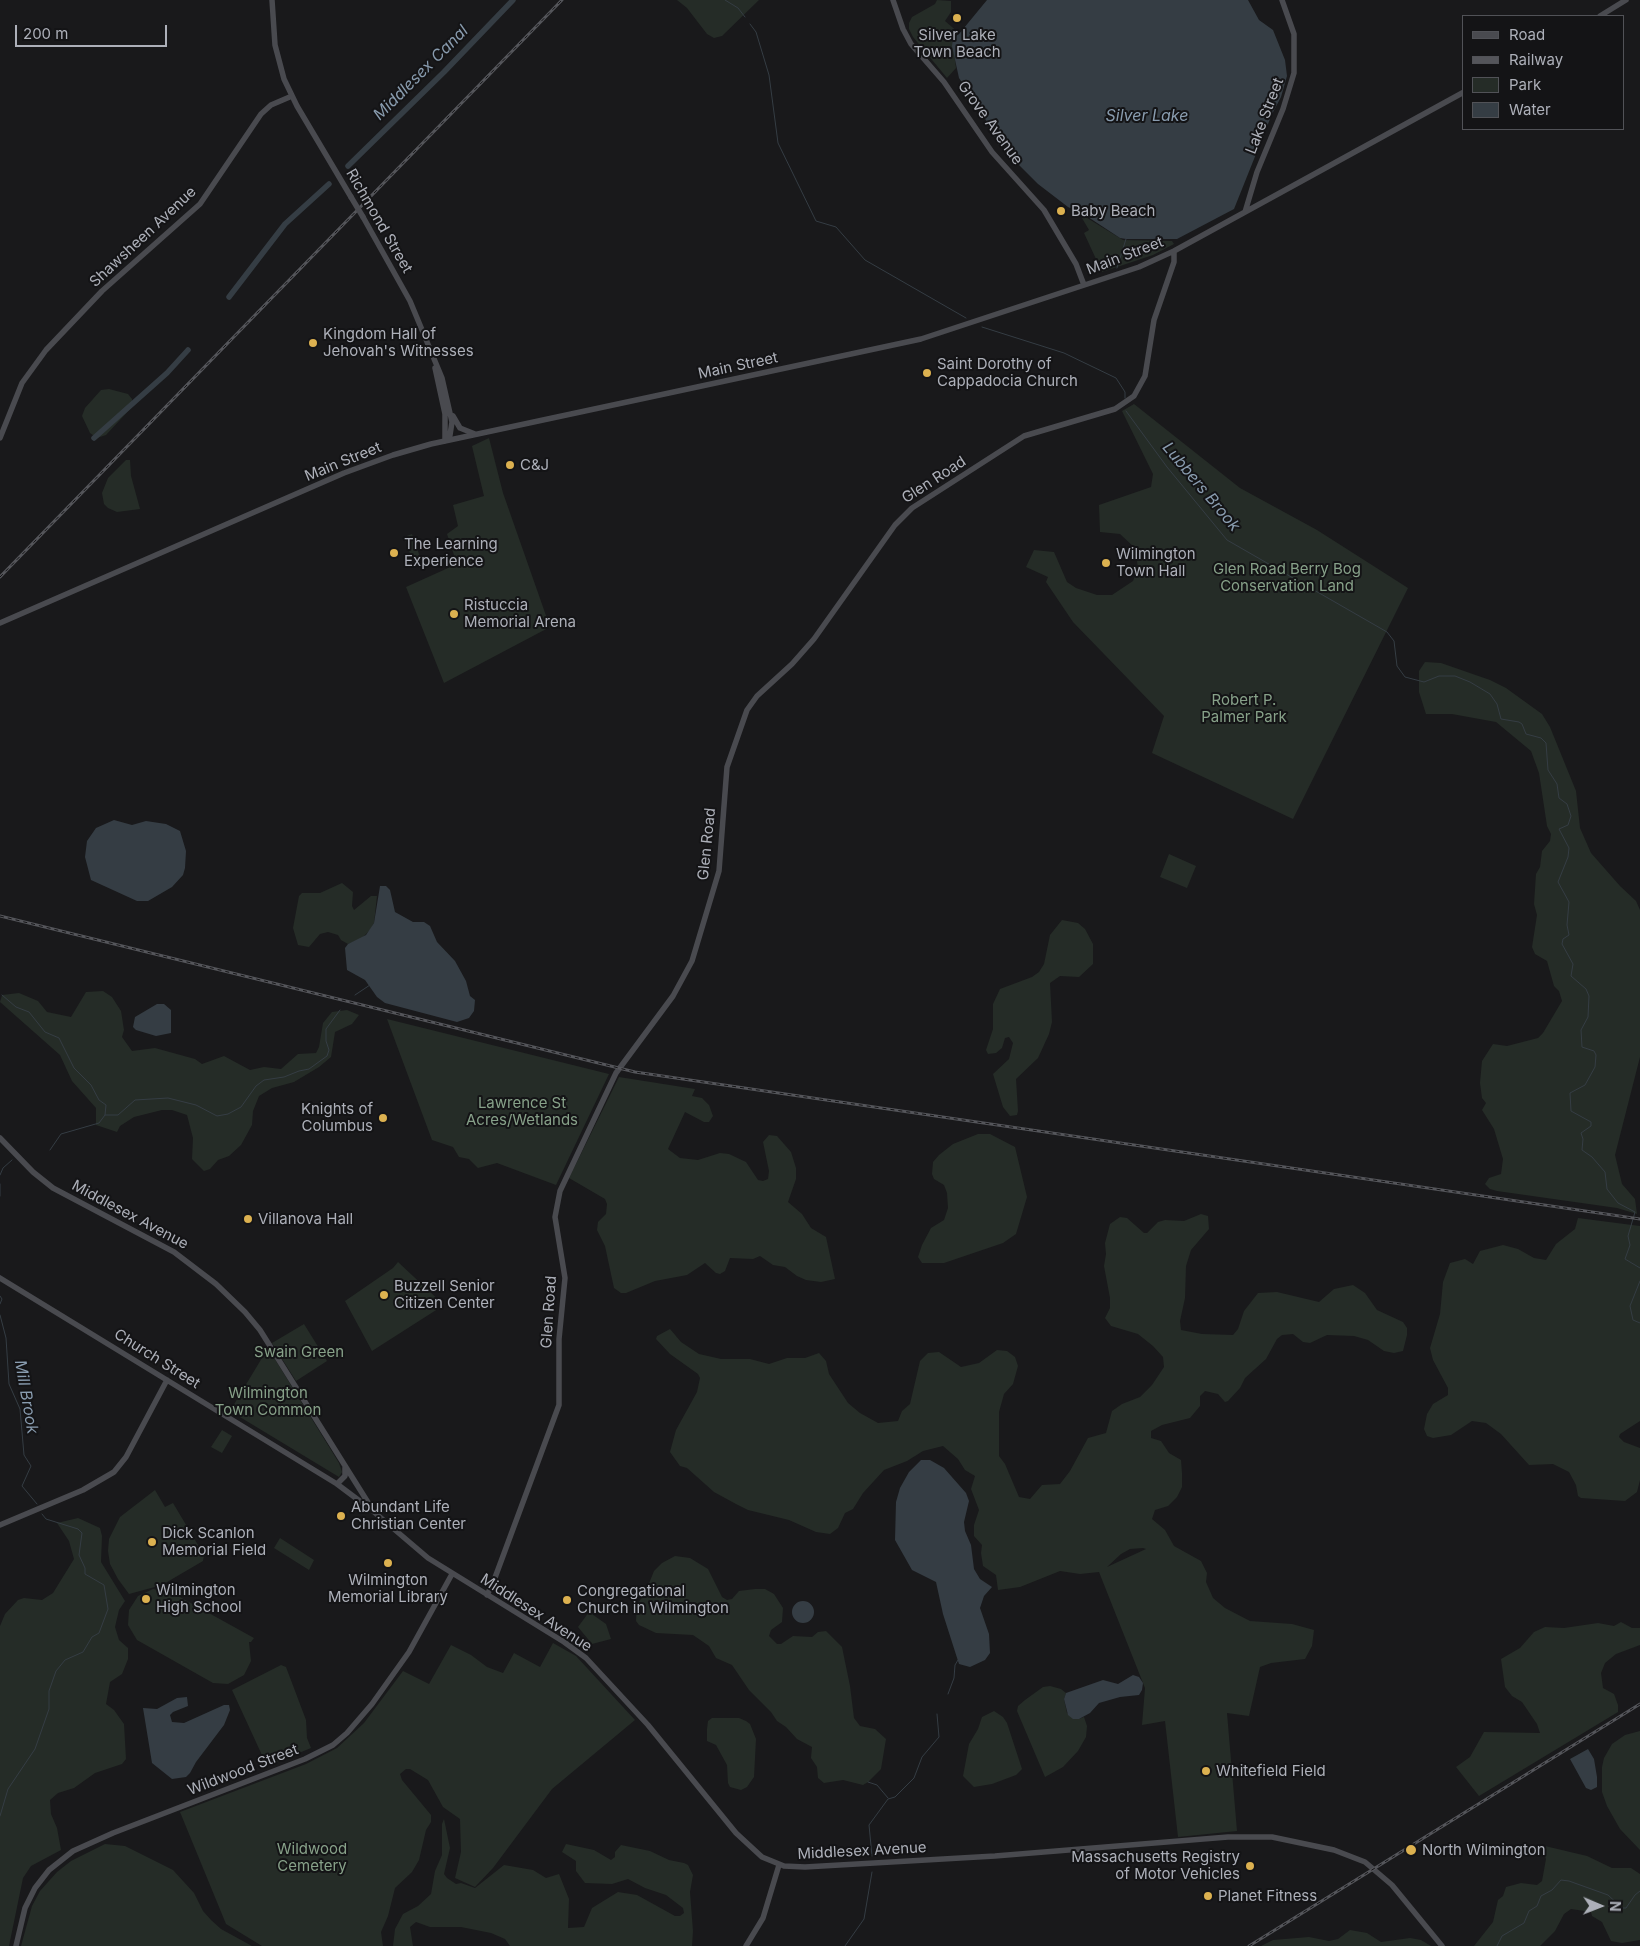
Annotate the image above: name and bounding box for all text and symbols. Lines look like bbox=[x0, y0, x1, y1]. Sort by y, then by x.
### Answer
marker: Silver Lake Town Beach bbox=[951, 12, 963, 24]
scale bar bbox=[18, 15, 170, 47]
legend bbox=[1462, 15, 1625, 130]
water label: Middlesex Canal bbox=[370, 22, 472, 124]
text: 200 m bbox=[23, 24, 68, 43]
text: Road bbox=[1509, 25, 1545, 44]
place label: Silver Lake Town Beach bbox=[913, 26, 1001, 61]
text: Railway bbox=[1509, 50, 1563, 69]
street label: Lake Street bbox=[1242, 75, 1288, 157]
text: Park bbox=[1509, 75, 1541, 94]
street label: Grove Avenue bbox=[954, 78, 1026, 168]
text: Water bbox=[1509, 100, 1551, 119]
water label: Silver Lake bbox=[1105, 106, 1189, 126]
street label: Richmond Street bbox=[342, 166, 416, 276]
street label: Shawsheen Avenue bbox=[86, 183, 200, 291]
place label: Baby Beach bbox=[1071, 202, 1155, 220]
marker: Baby Beach bbox=[1055, 205, 1067, 217]
street label: Main Street bbox=[1084, 233, 1166, 279]
place label: Kingdom Hall of Jehovah's Witnesses bbox=[323, 325, 474, 360]
marker: Kingdom Hall of Jehovah's Witnesses bbox=[307, 337, 319, 349]
street label: Main Street bbox=[697, 349, 779, 383]
place label: Saint Dorothy of Cappadocia Church bbox=[937, 355, 1078, 390]
marker: Saint Dorothy of Cappadocia Church bbox=[921, 367, 933, 379]
street label: Main Street bbox=[302, 438, 384, 486]
water label: Lubbers Brook bbox=[1158, 438, 1244, 536]
street label: Glen Road bbox=[899, 453, 969, 507]
place label: C&J bbox=[520, 456, 549, 474]
marker: C&J bbox=[504, 459, 516, 471]
place label: The Learning Experience bbox=[404, 535, 498, 570]
place label: Wilmington Town Hall bbox=[1116, 545, 1195, 580]
marker: The Learning Experience bbox=[388, 547, 400, 559]
marker: Wilmington Town Hall bbox=[1100, 557, 1112, 569]
park label: Glen Road Berry Bog Conservation Land bbox=[1213, 560, 1361, 595]
place label: Ristuccia Memorial Arena bbox=[464, 596, 576, 631]
marker: Ristuccia Memorial Arena bbox=[448, 608, 460, 620]
park label: Robert P. Palmer Park bbox=[1201, 691, 1287, 726]
street label: Glen Road bbox=[694, 807, 720, 881]
park label: Lawrence St Acres/Wetlands bbox=[466, 1094, 578, 1129]
place label: Knights of Columbus bbox=[301, 1100, 373, 1135]
marker: Knights of Columbus bbox=[377, 1112, 389, 1124]
street label: Middlesex Avenue bbox=[69, 1177, 191, 1253]
place label: Villanova Hall bbox=[258, 1210, 353, 1228]
marker: Villanova Hall bbox=[242, 1213, 254, 1225]
street label: Glen Road bbox=[537, 1275, 561, 1349]
place label: Buzzell Senior Citizen Center bbox=[394, 1277, 495, 1312]
marker: Buzzell Senior Citizen Center bbox=[378, 1289, 390, 1301]
street label: Church Street bbox=[111, 1325, 203, 1393]
park label: Swain Green bbox=[254, 1343, 344, 1361]
water label: Mill Brook bbox=[10, 1358, 42, 1436]
park label: Wilmington Town Common bbox=[215, 1384, 321, 1419]
place label: Abundant Life Christian Center bbox=[351, 1498, 466, 1533]
marker: Abundant Life Christian Center bbox=[335, 1510, 347, 1522]
place label: Dick Scanlon Memorial Field bbox=[162, 1524, 266, 1559]
marker: Dick Scanlon Memorial Field bbox=[146, 1536, 158, 1548]
marker: Wilmington Memorial Library bbox=[382, 1557, 394, 1569]
street label: Middlesex Avenue bbox=[477, 1570, 595, 1656]
place label: Wilmington Memorial Library bbox=[328, 1571, 448, 1606]
place label: Wilmington High School bbox=[156, 1581, 242, 1616]
place label: Congregational Church in Wilmington bbox=[577, 1582, 729, 1617]
marker: Wilmington High School bbox=[140, 1593, 152, 1605]
marker: Congregational Church in Wilmington bbox=[561, 1594, 573, 1606]
street label: Wildwood Street bbox=[185, 1741, 301, 1799]
place label: Whitefield Field bbox=[1216, 1762, 1326, 1780]
marker: Whitefield Field bbox=[1200, 1765, 1212, 1777]
street label: Middlesex Avenue bbox=[797, 1839, 927, 1863]
park label: Wildwood Cemetery bbox=[277, 1840, 347, 1875]
place label: North Wilmington bbox=[1422, 1841, 1546, 1859]
marker: North Wilmington bbox=[1404, 1843, 1418, 1857]
place label: Massachusetts Registry of Motor Vehicles bbox=[1071, 1848, 1240, 1883]
marker: Massachusetts Registry of Motor Vehicles bbox=[1244, 1860, 1256, 1872]
north arrow bbox=[1575, 1881, 1625, 1931]
place label: Planet Fitness bbox=[1218, 1887, 1317, 1905]
marker: Planet Fitness bbox=[1202, 1890, 1214, 1902]
text: N bbox=[1607, 1901, 1624, 1912]

